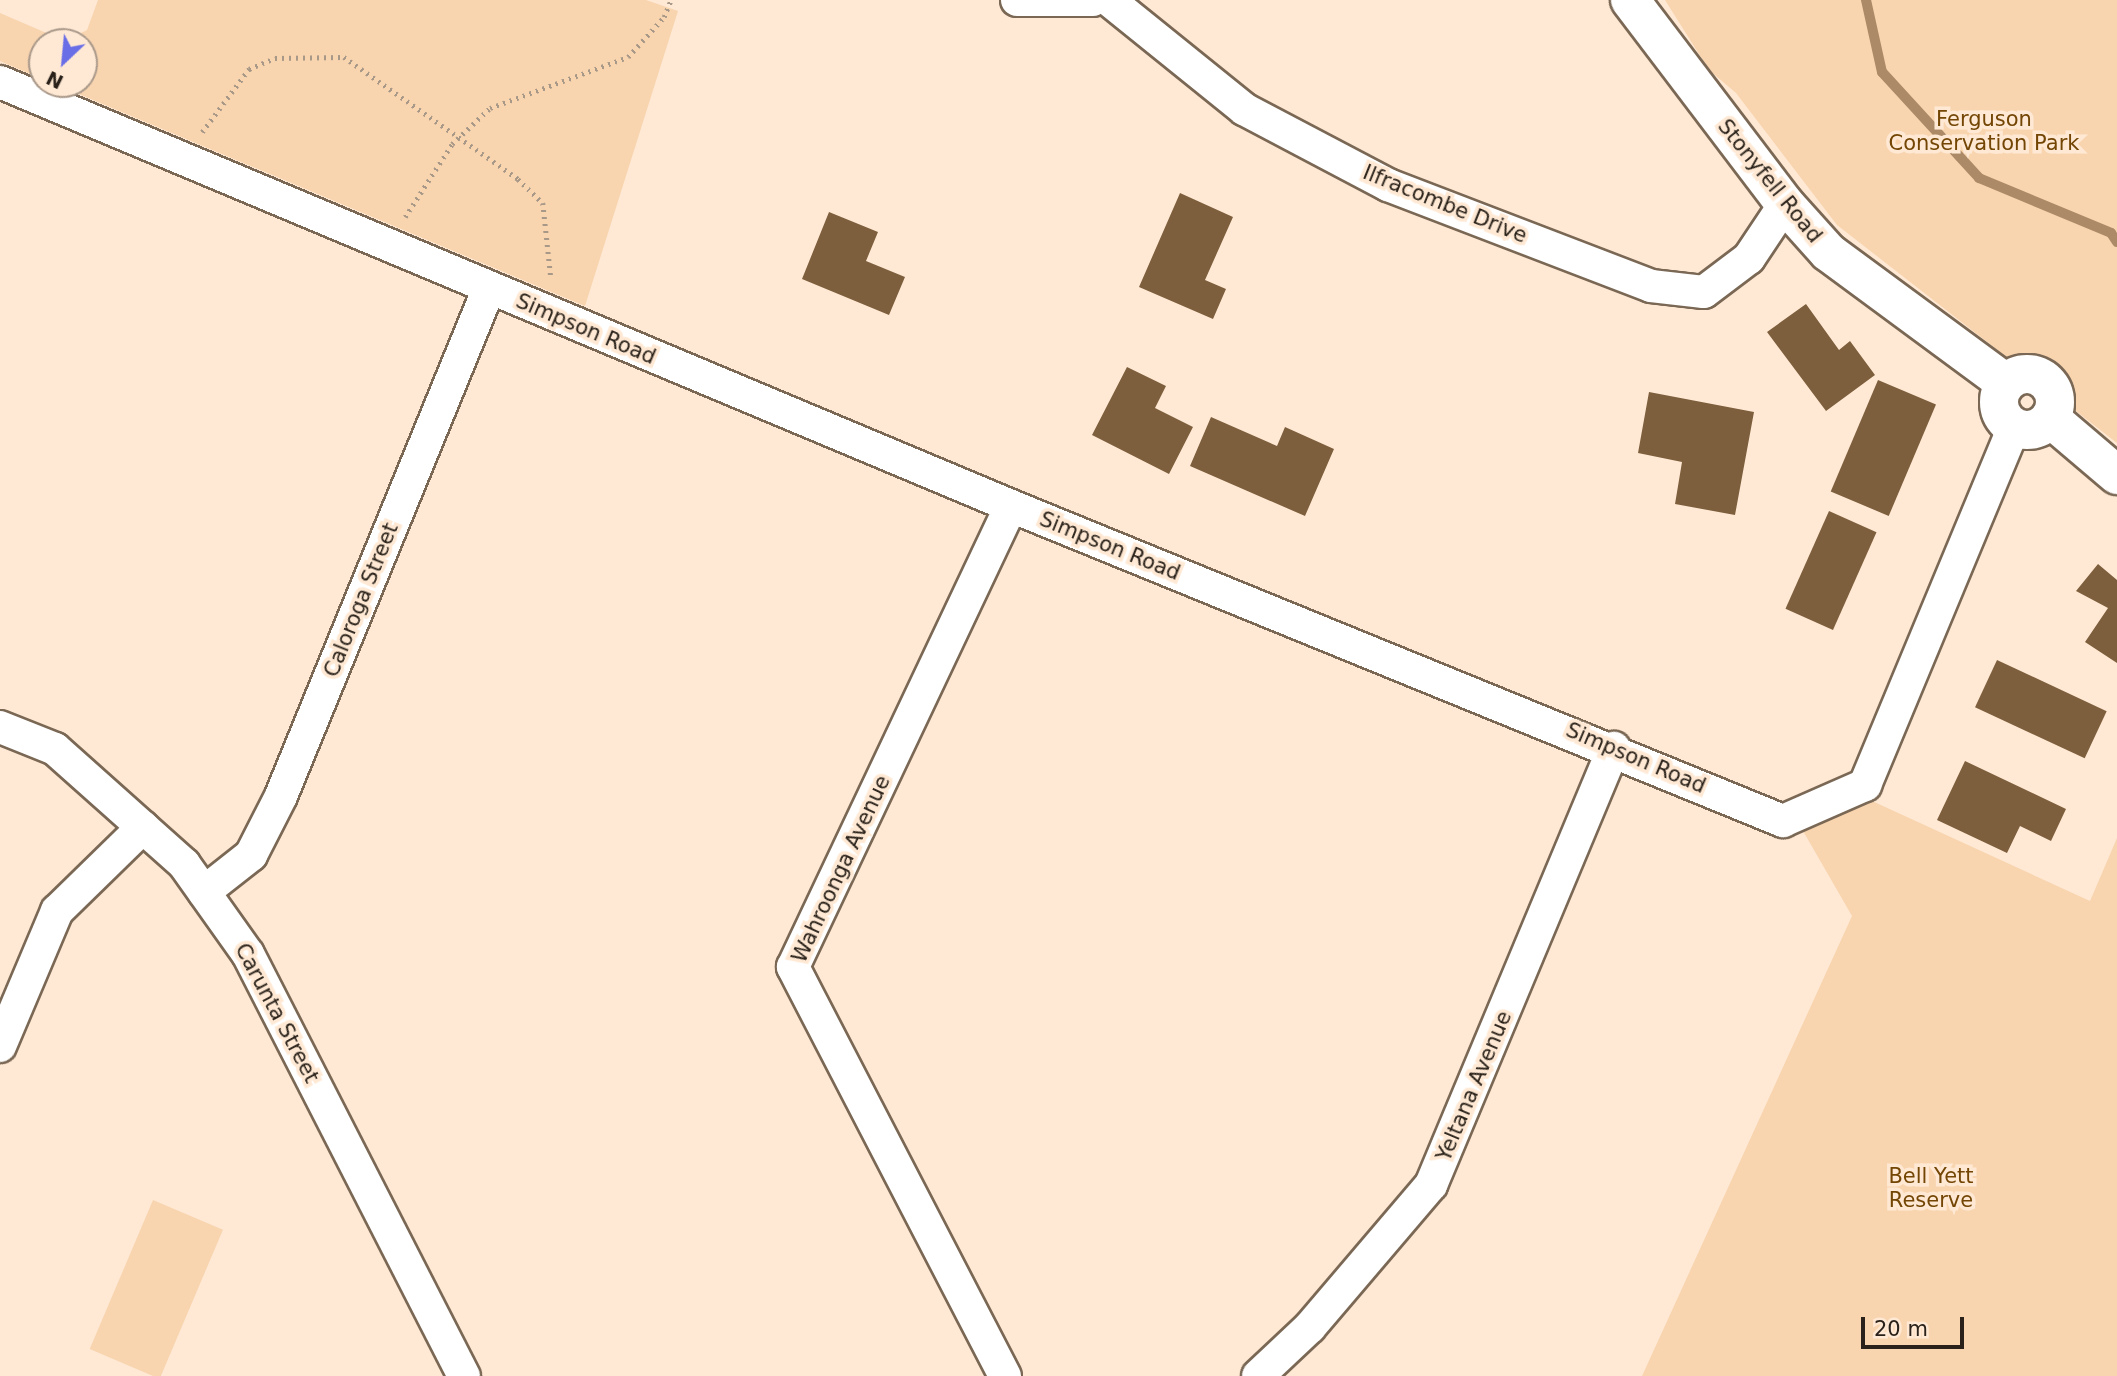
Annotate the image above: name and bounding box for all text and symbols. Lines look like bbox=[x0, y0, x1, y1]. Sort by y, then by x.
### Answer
north arrow bbox=[28, 28, 98, 98]
text: N bbox=[43, 67, 67, 93]
park label: Ferguson Conservation Park bbox=[1889, 106, 2079, 156]
street label: Stonyfell Road bbox=[1713, 114, 1827, 248]
street label: Ilfracombe Drive bbox=[1359, 160, 1531, 248]
street label: Simpson Road bbox=[512, 288, 660, 370]
street label: Simpson Road bbox=[1036, 506, 1184, 586]
street label: Caloroga Street bbox=[319, 519, 403, 681]
street label: Simpson Road bbox=[1562, 717, 1710, 799]
street label: Wahroonga Avenue bbox=[787, 771, 895, 967]
street label: Carunta Street bbox=[230, 939, 324, 1087]
street label: Yeltana Avenue bbox=[1431, 1007, 1517, 1165]
park label: Bell Yett Reserve bbox=[1888, 1163, 1974, 1213]
scale bar bbox=[1865, 1302, 1968, 1346]
text: 20 m bbox=[1874, 1317, 1928, 1341]

